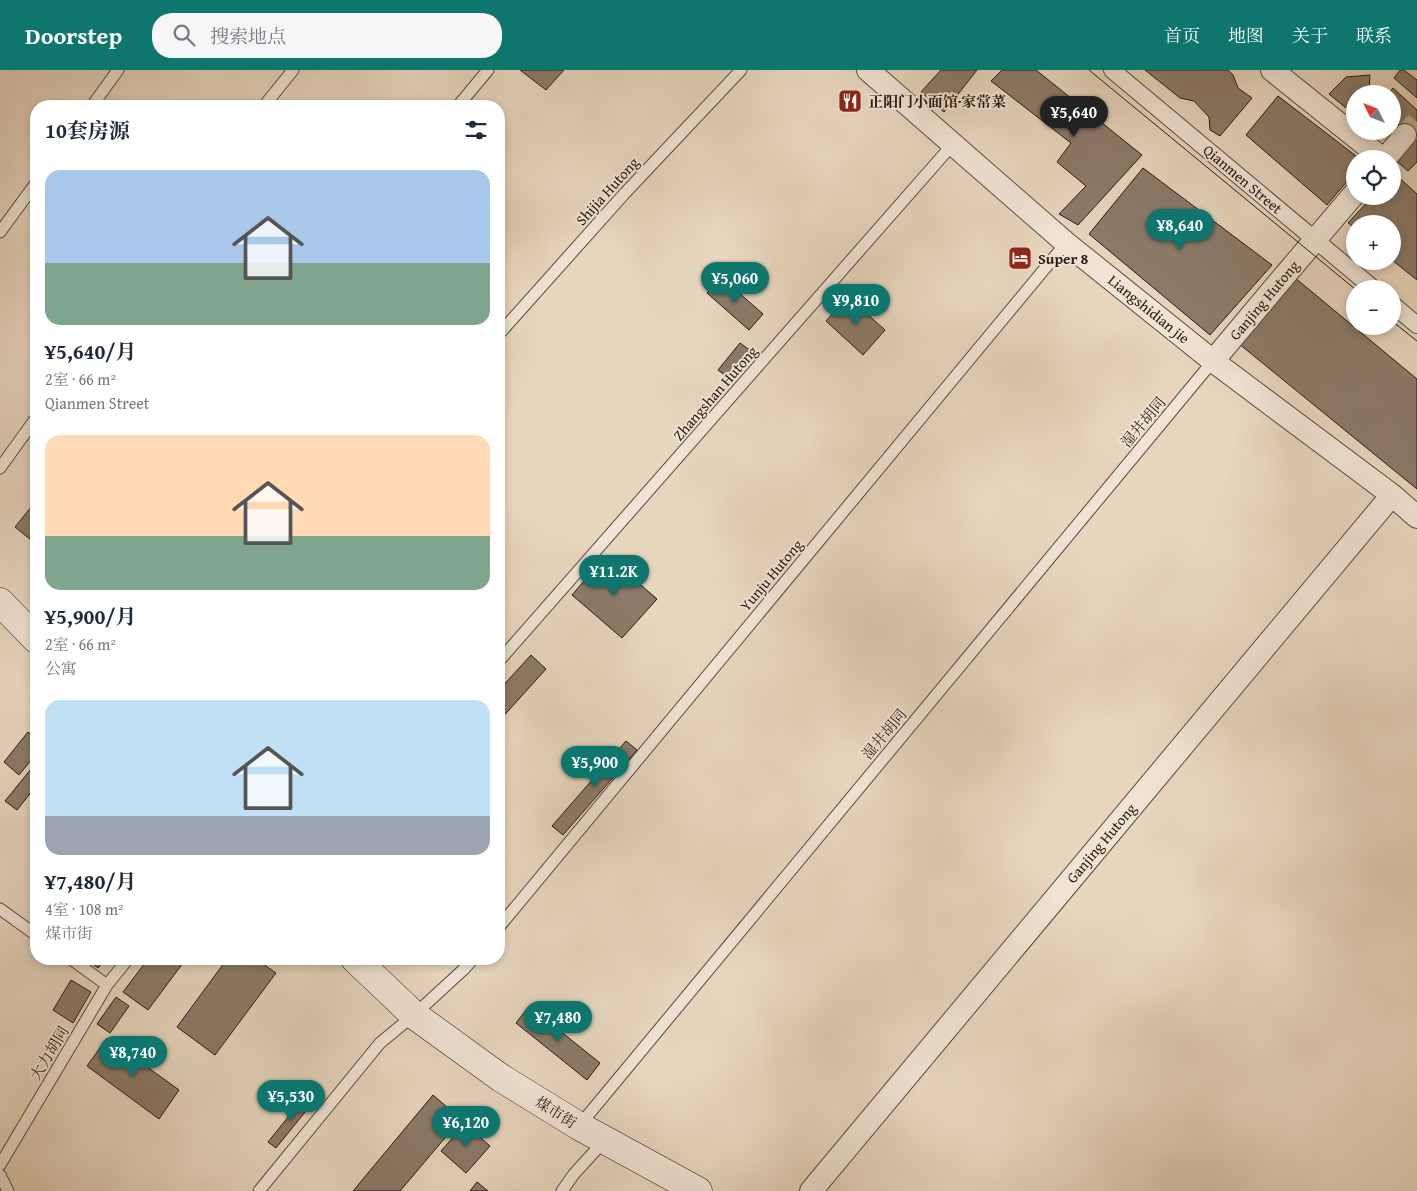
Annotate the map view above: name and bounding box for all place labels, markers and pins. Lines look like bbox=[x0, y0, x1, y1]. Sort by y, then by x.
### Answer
restaurant icon: 正阳门小面馆·家常菜 bbox=[837, 88, 863, 114]
place label: 正阳门小面馆·家常菜 bbox=[868, 91, 1006, 112]
pin: ¥5,640 bbox=[1033, 96, 1115, 138]
pin: ¥8,640 bbox=[1139, 208, 1221, 251]
hotel icon: Super 8 bbox=[1007, 245, 1033, 271]
place label: Super 8 bbox=[1038, 248, 1089, 269]
pin: ¥5,060 bbox=[694, 262, 776, 304]
pin: ¥9,810 bbox=[815, 284, 897, 326]
pin: ¥11.2K bbox=[573, 554, 655, 597]
pin: ¥5,900 bbox=[554, 746, 636, 788]
pin: ¥7,480 bbox=[517, 1000, 599, 1043]
pin: ¥8,740 bbox=[92, 1036, 174, 1078]
pin: ¥5,530 bbox=[250, 1080, 332, 1122]
pin: ¥6,120 bbox=[425, 1106, 507, 1148]

